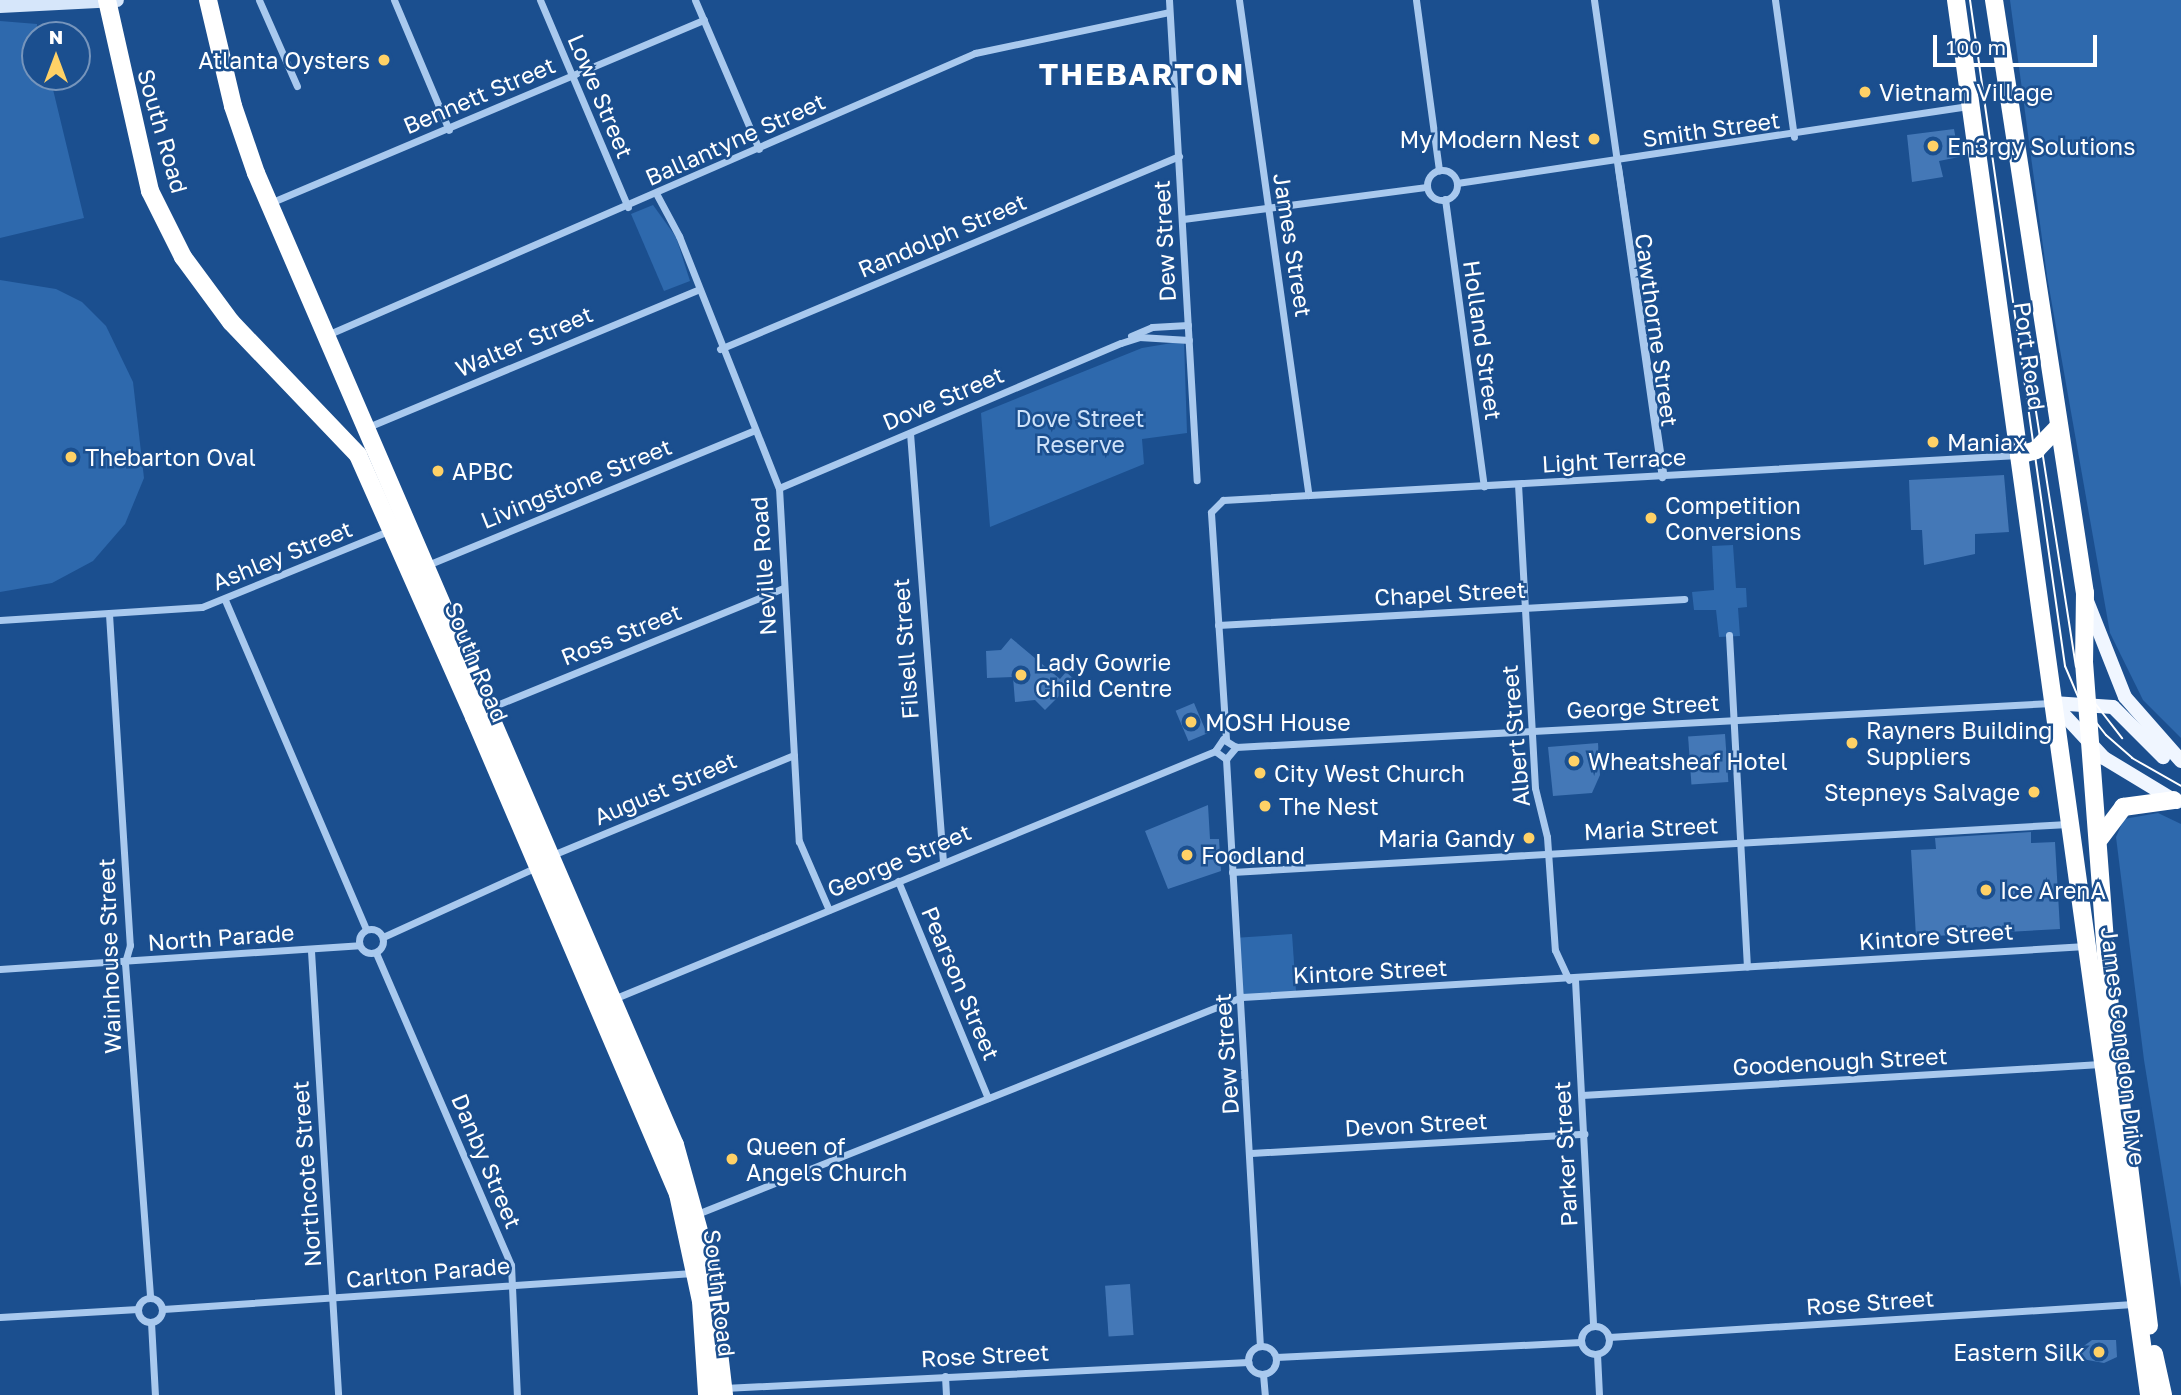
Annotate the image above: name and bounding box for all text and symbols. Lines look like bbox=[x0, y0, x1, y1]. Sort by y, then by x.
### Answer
north arrow bbox=[21, 21, 91, 91]
scale bar bbox=[1936, 21, 2100, 65]
text: N bbox=[49, 25, 63, 48]
street label: Lowe Street bbox=[563, 30, 639, 162]
text: 100 m bbox=[1946, 34, 2006, 60]
place label: Atlanta Oysters bbox=[198, 46, 370, 74]
street label: Bennett Street bbox=[399, 51, 559, 139]
marker: Atlanta Oysters bbox=[376, 52, 392, 68]
district label: THEBARTON bbox=[1040, 56, 1244, 92]
street label: South Road bbox=[132, 66, 194, 196]
place label: Vietnam Village bbox=[1879, 78, 2053, 106]
marker: Vietnam Village bbox=[1857, 84, 1873, 100]
street label: Ballantyne Street bbox=[641, 87, 829, 191]
street label: Smith Street bbox=[1641, 106, 1781, 152]
place label: My Modern Nest bbox=[1399, 125, 1580, 153]
marker: My Modern Nest bbox=[1586, 131, 1602, 147]
place label: En3rgy Solutions bbox=[1947, 132, 2135, 160]
marker: En3rgy Solutions bbox=[1925, 138, 1941, 154]
street label: James Street bbox=[1268, 171, 1318, 319]
street label: Dew Street bbox=[1147, 180, 1181, 302]
street label: Randolph Street bbox=[854, 187, 1030, 283]
street label: Cawthorne Street bbox=[1630, 232, 1684, 428]
street label: Holland Street bbox=[1458, 258, 1508, 422]
street label: Walter Street bbox=[451, 300, 597, 382]
street label: Port Road bbox=[2009, 300, 2051, 412]
street label: Dove Street bbox=[878, 360, 1008, 436]
park label: Dove Street Reserve bbox=[1015, 404, 1145, 458]
place label: Maniax bbox=[1947, 428, 2026, 456]
street label: Livingstone Street bbox=[477, 432, 675, 534]
marker: Maniax bbox=[1925, 434, 1941, 450]
street label: Light Terrace bbox=[1541, 442, 1687, 478]
place label: Thebarton Oval bbox=[85, 443, 256, 471]
marker: Thebarton Oval bbox=[63, 449, 79, 465]
place label: APBC bbox=[452, 457, 513, 485]
marker: APBC bbox=[430, 463, 446, 479]
place label: Competition Conversions bbox=[1665, 491, 1801, 545]
street label: Neville Road bbox=[744, 496, 782, 636]
marker: Competition Conversions bbox=[1643, 510, 1659, 526]
street label: Ashley Street bbox=[208, 514, 356, 596]
street label: Chapel Street bbox=[1374, 575, 1526, 611]
street label: Filsell Street bbox=[886, 578, 924, 720]
street label: Ross Street bbox=[557, 597, 685, 671]
street label: South Road bbox=[439, 598, 515, 726]
place label: Lady Gowrie Child Centre bbox=[1035, 648, 1172, 702]
street label: Albert Street bbox=[1495, 664, 1535, 808]
marker: Lady Gowrie Child Centre bbox=[1013, 667, 1029, 683]
street label: George Street bbox=[1566, 688, 1720, 724]
place label: MOSH House bbox=[1205, 708, 1350, 736]
marker: MOSH House bbox=[1183, 714, 1199, 730]
place label: Rayners Building Suppliers bbox=[1866, 716, 2052, 770]
marker: Rayners Building Suppliers bbox=[1844, 735, 1860, 751]
street label: August Street bbox=[590, 746, 740, 830]
place label: Wheatsheaf Hotel bbox=[1588, 747, 1788, 775]
marker: Wheatsheaf Hotel bbox=[1566, 753, 1582, 769]
place label: City West Church bbox=[1274, 759, 1465, 787]
marker: City West Church bbox=[1252, 765, 1268, 781]
place label: Stepneys Salvage bbox=[1824, 778, 2020, 806]
marker: Stepneys Salvage bbox=[2026, 784, 2042, 800]
place label: The Nest bbox=[1279, 792, 1379, 820]
marker: The Nest bbox=[1257, 798, 1273, 814]
street label: Maria Street bbox=[1583, 811, 1719, 845]
street label: George Street bbox=[823, 817, 975, 903]
place label: Maria Gandy bbox=[1378, 824, 1515, 852]
marker: Maria Gandy bbox=[1521, 830, 1537, 846]
place label: Foodland bbox=[1201, 841, 1305, 869]
marker: Foodland bbox=[1179, 847, 1195, 863]
street label: Wainhouse Street bbox=[92, 858, 126, 1054]
place label: Ice ArenA bbox=[2000, 876, 2106, 904]
marker: Ice ArenA bbox=[1978, 882, 1994, 898]
street label: Pearson Street bbox=[916, 902, 1006, 1064]
street label: Kintore Street bbox=[1858, 917, 2014, 955]
street label: North Parade bbox=[147, 918, 295, 956]
street label: James Congdon Drive bbox=[2096, 925, 2152, 1167]
street label: Kintore Street bbox=[1292, 953, 1448, 989]
street label: Dew Street bbox=[1208, 992, 1244, 1116]
street label: Goodenough Street bbox=[1732, 1042, 1948, 1080]
street label: Northcote Street bbox=[286, 1080, 326, 1268]
street label: Parker Street bbox=[1547, 1081, 1583, 1227]
street label: Danby Street bbox=[446, 1089, 528, 1233]
street label: Devon Street bbox=[1344, 1106, 1488, 1142]
place label: Queen of Angels Church bbox=[746, 1132, 907, 1186]
marker: Queen of Angels Church bbox=[724, 1151, 740, 1167]
street label: South Road bbox=[699, 1228, 741, 1358]
street label: Carlton Parade bbox=[345, 1251, 511, 1293]
street label: Rose Street bbox=[1805, 1284, 1935, 1320]
street label: Rose Street bbox=[920, 1338, 1050, 1372]
place label: Eastern Silk bbox=[1953, 1338, 2085, 1366]
marker: Eastern Silk bbox=[2091, 1344, 2107, 1360]

